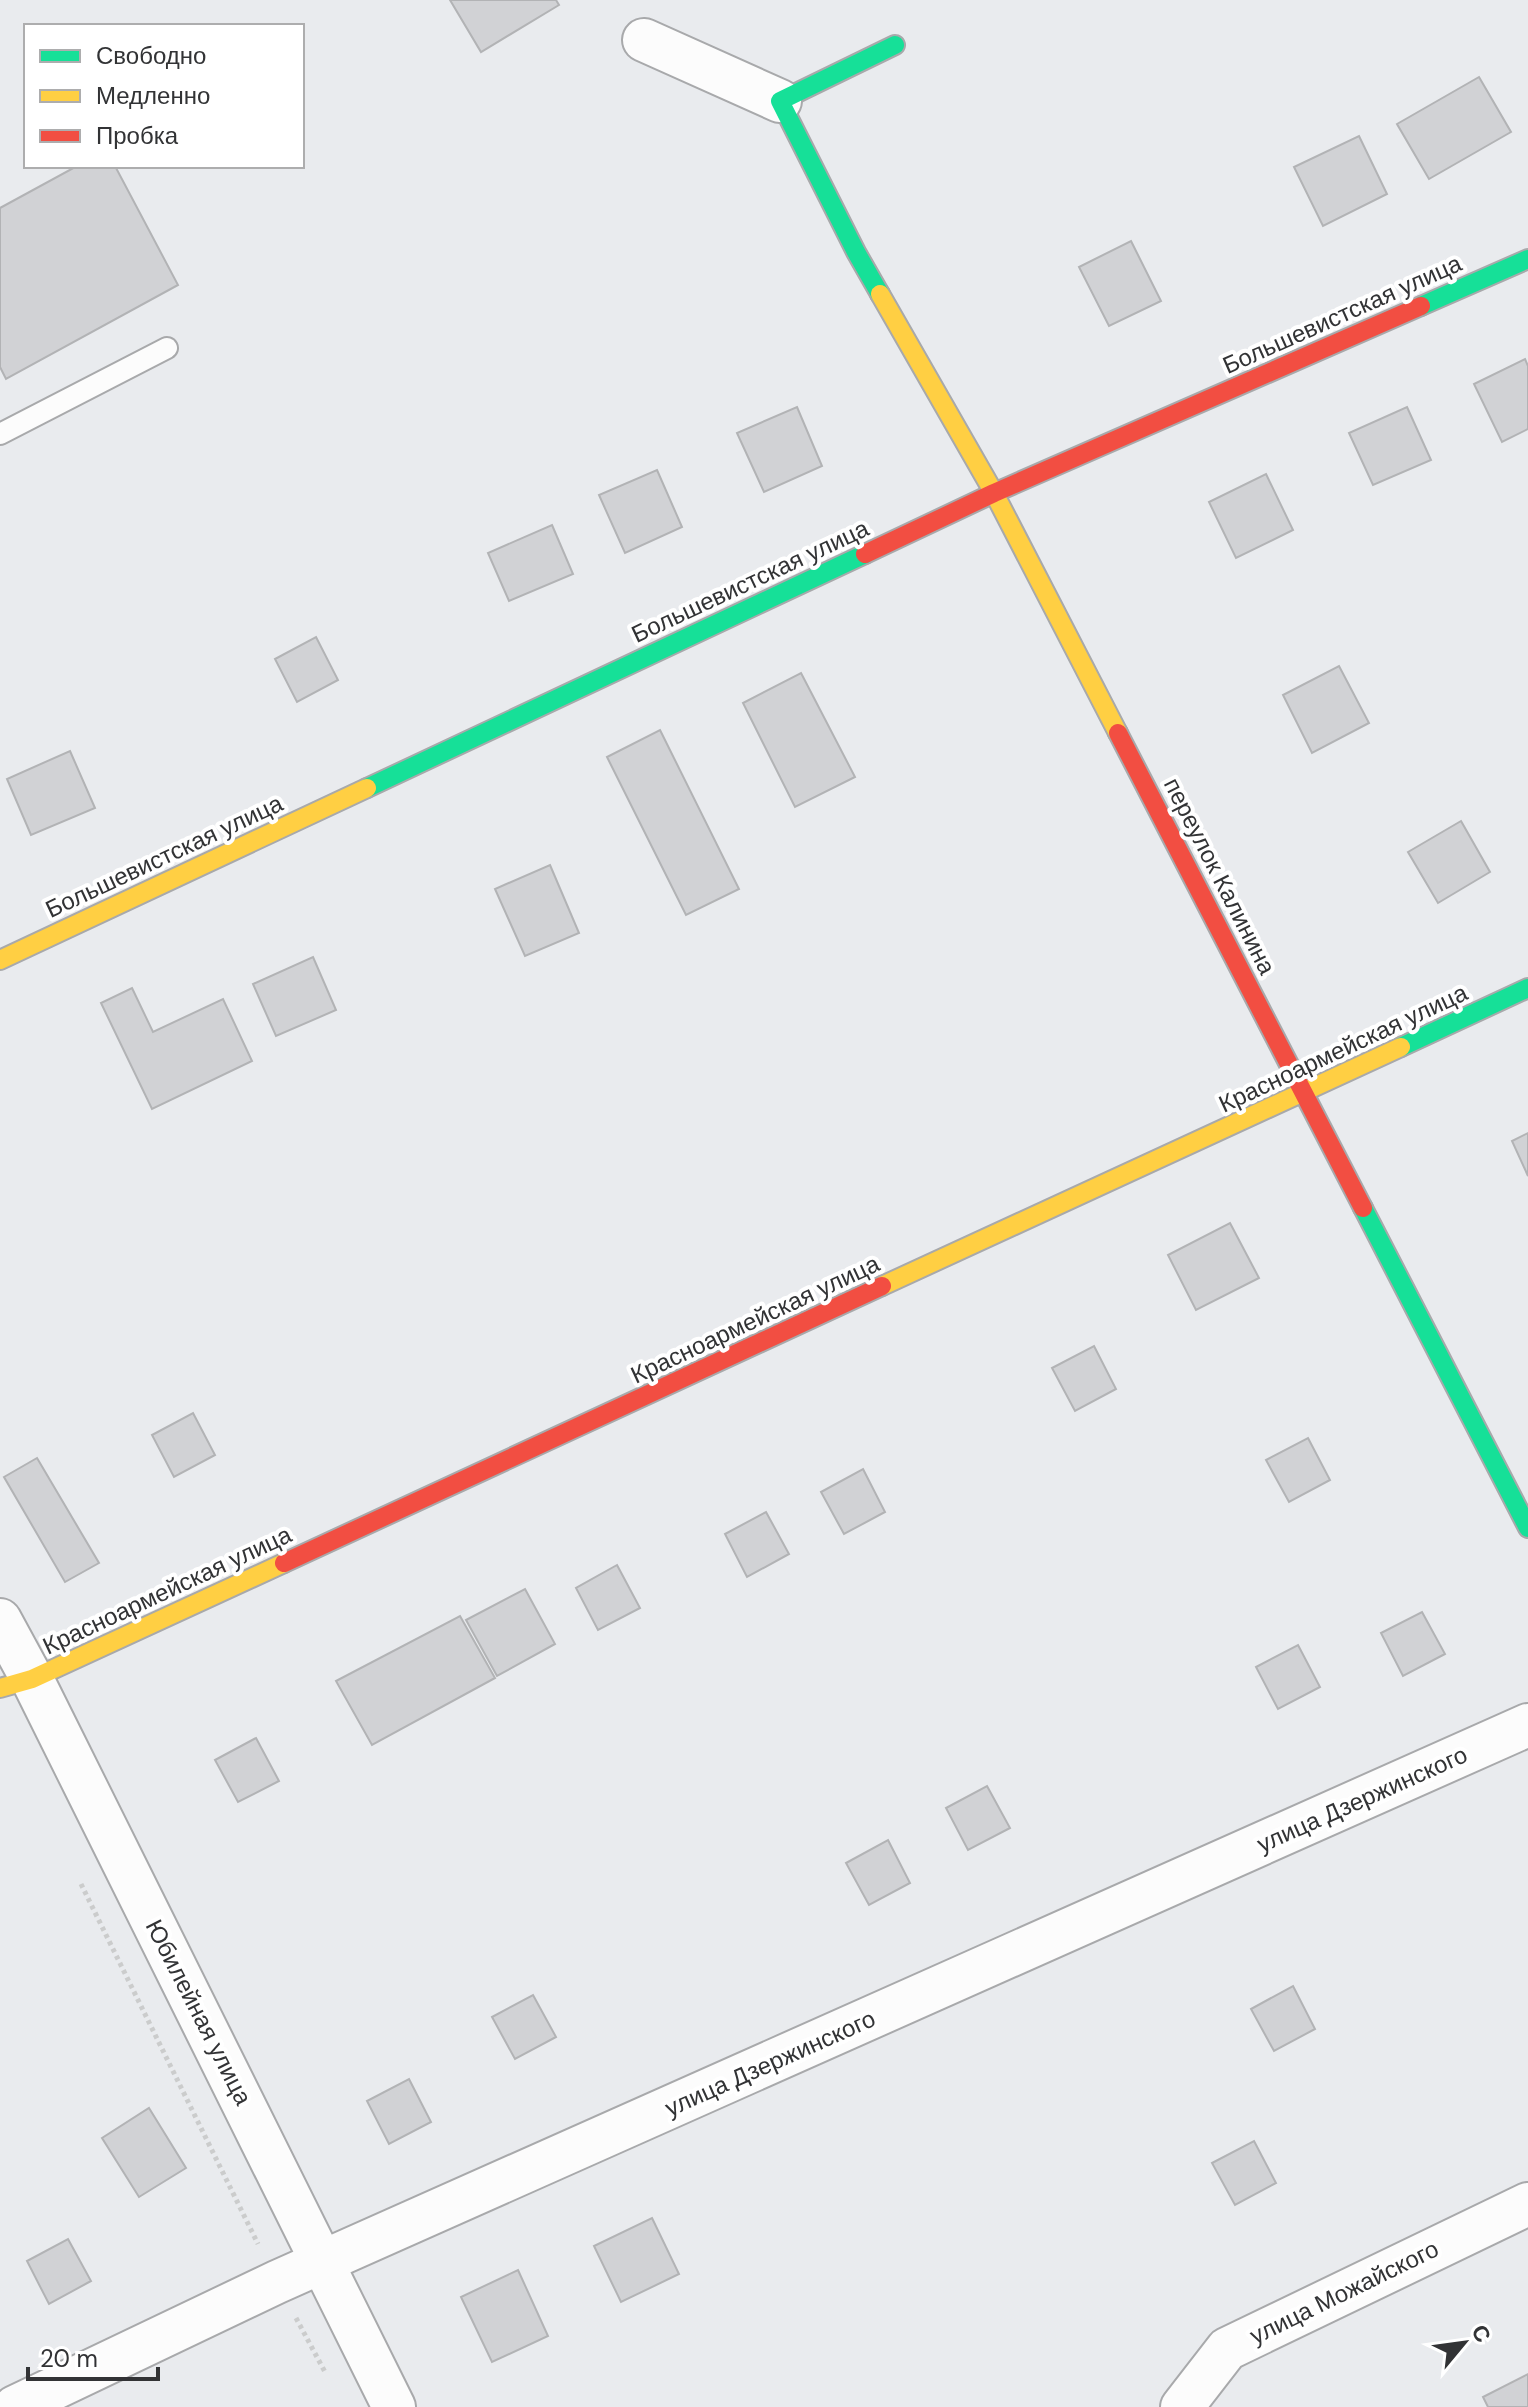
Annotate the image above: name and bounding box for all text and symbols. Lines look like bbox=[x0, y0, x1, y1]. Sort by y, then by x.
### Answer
legend bbox=[24, 24, 304, 168]
text: Свободно bbox=[96, 40, 206, 71]
text: Медленно bbox=[96, 80, 210, 111]
text: Пробка bbox=[96, 120, 179, 151]
street label: Большевистская улица bbox=[1218, 247, 1467, 381]
street label: Большевистская улица bbox=[626, 512, 874, 650]
street label: переулок Калинина bbox=[1157, 772, 1283, 980]
street label: Большевистская улица bbox=[40, 787, 288, 925]
street label: Красноармейская улица bbox=[1214, 976, 1473, 1119]
street label: Красноармейская улица bbox=[626, 1247, 885, 1390]
street label: Красноармейская улица bbox=[38, 1518, 297, 1661]
street label: улица Дзержинского bbox=[1252, 1739, 1472, 1859]
street label: Юбилейная улица bbox=[139, 1914, 259, 2111]
street label: улица Дзержинского bbox=[660, 2003, 880, 2123]
street label: улица Можайского bbox=[1245, 2233, 1443, 2351]
north arrow bbox=[1424, 2303, 1504, 2383]
text: С bbox=[1465, 2320, 1498, 2348]
scale bar bbox=[28, 2331, 158, 2381]
text: 20 m bbox=[40, 2343, 98, 2374]

